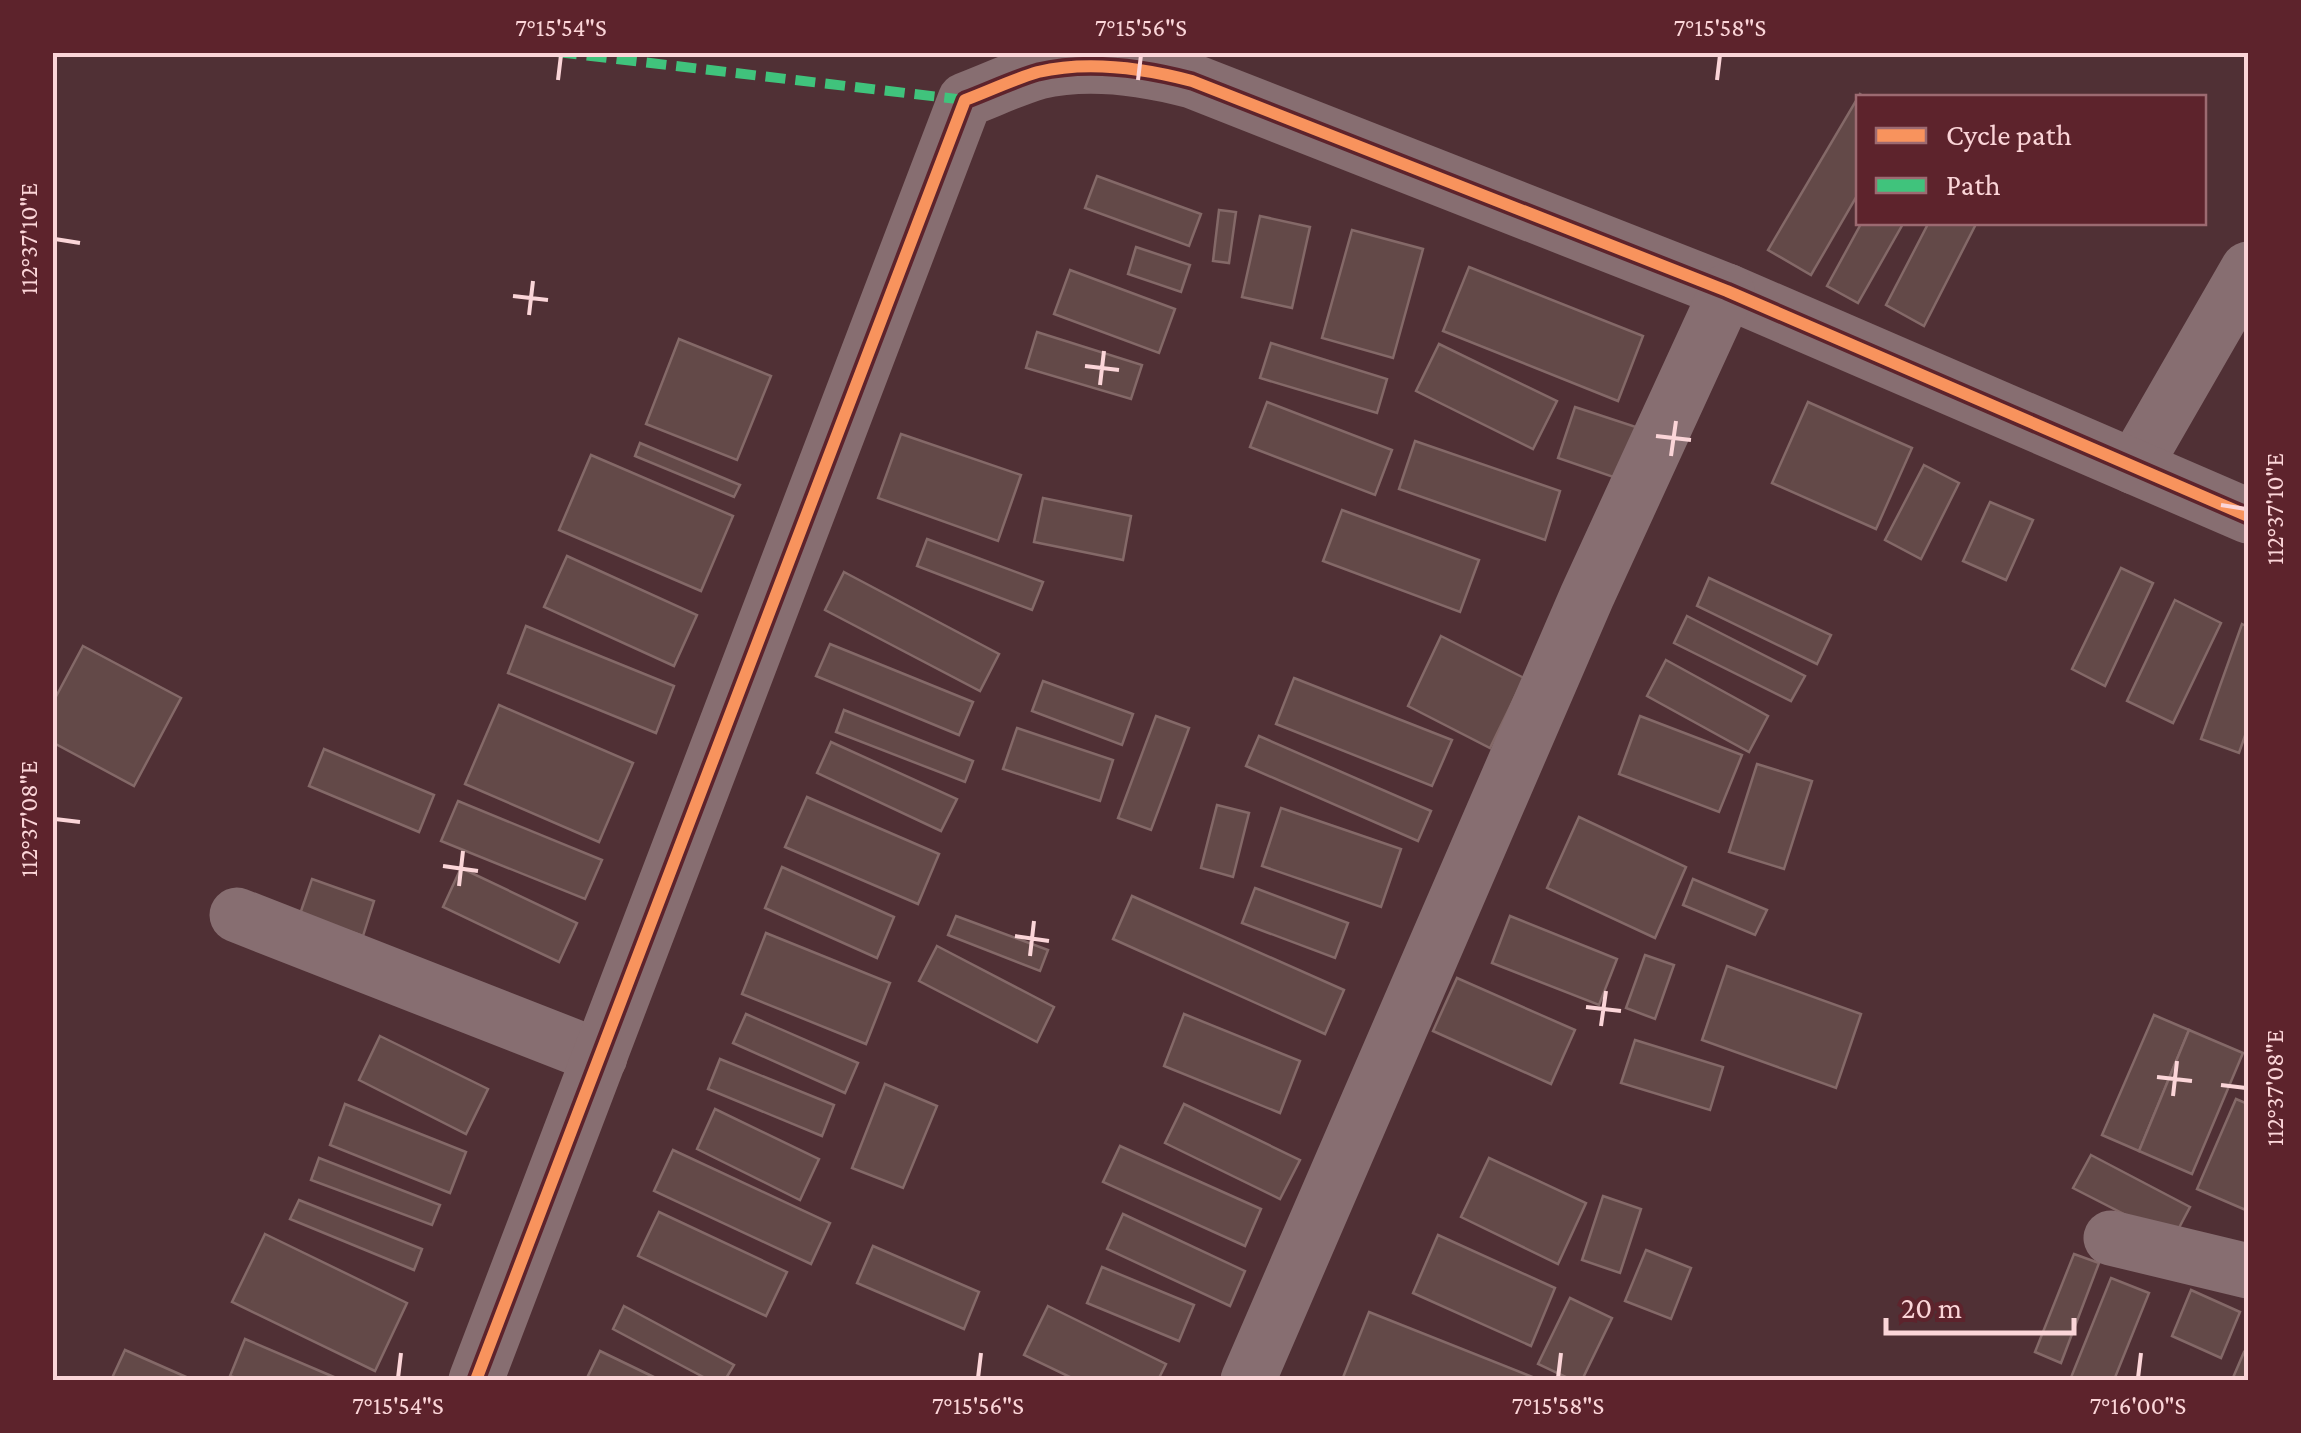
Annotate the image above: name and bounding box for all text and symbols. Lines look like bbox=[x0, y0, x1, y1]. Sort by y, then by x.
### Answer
text: 7°15'54"S bbox=[515, 14, 607, 41]
text: 7°15'56"S bbox=[1095, 14, 1187, 41]
text: 7°15'58"S bbox=[1674, 14, 1766, 41]
legend bbox=[1856, 95, 2206, 225]
text: Cycle path bbox=[1946, 118, 2072, 152]
text: Path bbox=[1946, 168, 2001, 201]
text: 112°37'10"E bbox=[15, 183, 42, 295]
text: 112°37'10"E bbox=[2261, 453, 2288, 565]
text: 112°37'08"E bbox=[15, 761, 42, 877]
text: 112°37'08"E bbox=[2261, 1030, 2288, 1146]
scale bar bbox=[1886, 1273, 2074, 1335]
text: 20 m bbox=[1901, 1291, 1962, 1324]
text: 7°15'54"S bbox=[352, 1392, 444, 1419]
text: 7°15'56"S bbox=[932, 1392, 1024, 1419]
text: 7°15'58"S bbox=[1512, 1392, 1604, 1419]
text: 7°16'00"S bbox=[2090, 1392, 2186, 1419]

